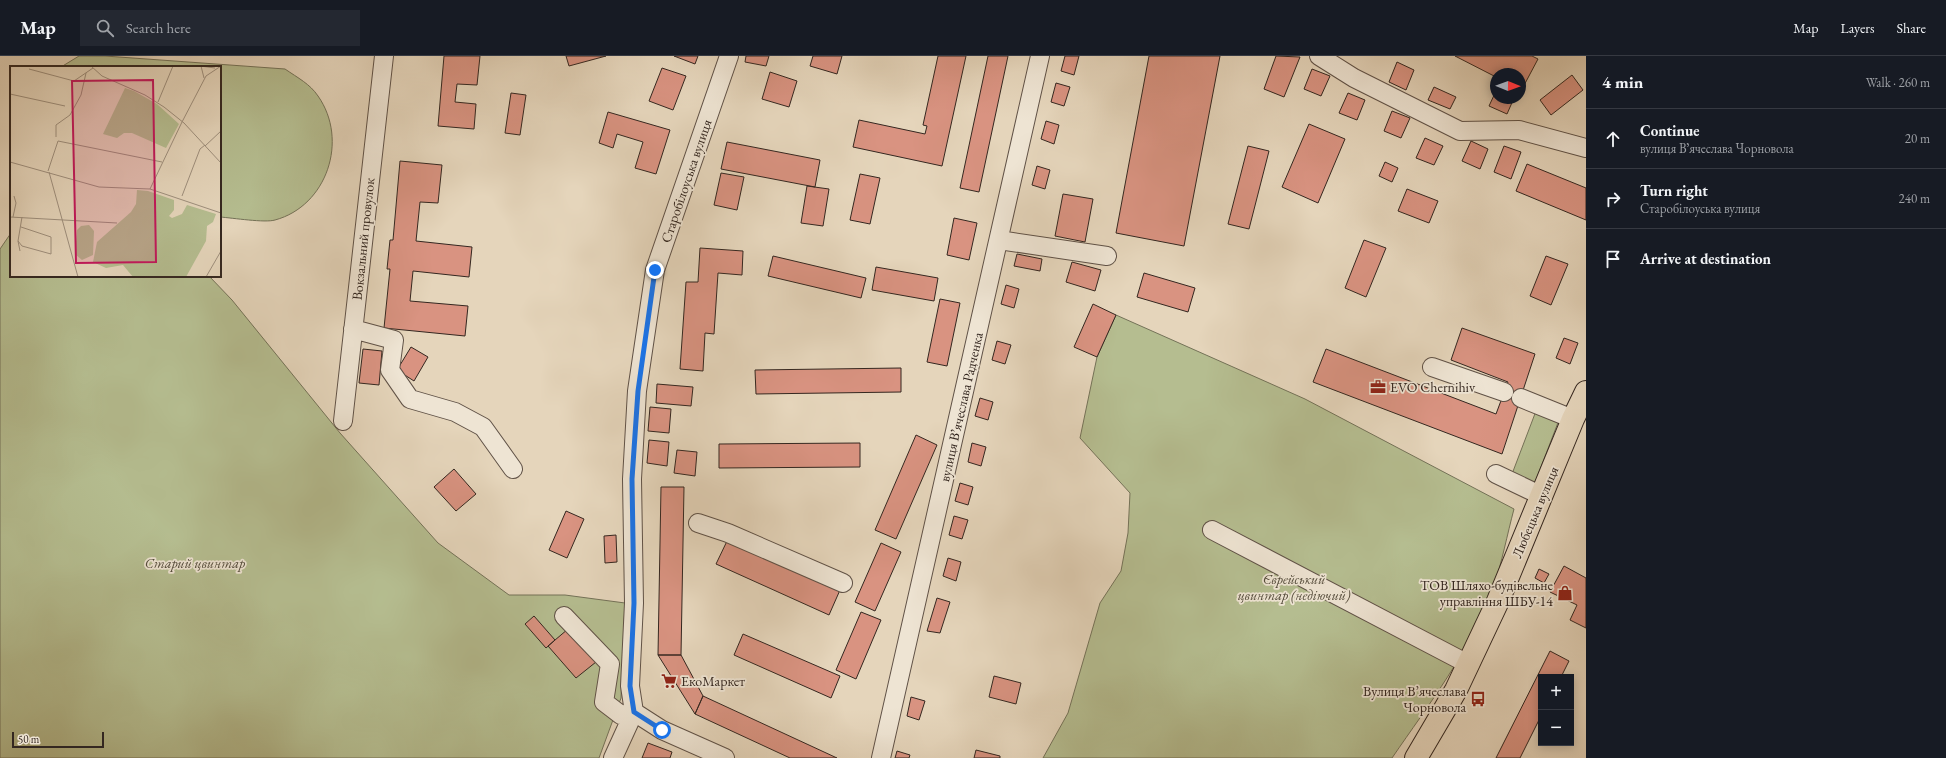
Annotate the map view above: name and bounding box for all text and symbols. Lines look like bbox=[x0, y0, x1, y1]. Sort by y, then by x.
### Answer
search box bbox=[80, 10, 360, 46]
text: Map bbox=[20, 15, 56, 40]
icon: search bbox=[94, 17, 116, 39]
text: Search here bbox=[126, 18, 191, 37]
text: Map bbox=[1793, 19, 1818, 37]
text: Layers bbox=[1840, 19, 1875, 37]
text: Share bbox=[1897, 19, 1926, 37]
inset map bbox=[10, 66, 221, 277]
north arrow bbox=[1490, 68, 1526, 104]
text: 4 min bbox=[1602, 71, 1643, 93]
text: Walk · 260 m bbox=[1866, 74, 1930, 91]
street label: Старобілоуська вулиця bbox=[656, 117, 716, 245]
text: Continue bbox=[1640, 121, 1700, 140]
icon: ahead bbox=[1602, 128, 1624, 150]
text: 20 m bbox=[1905, 130, 1930, 147]
text: вулиця Вʼячеслава Чорновола bbox=[1640, 140, 1794, 157]
street label: Вокзальний провулок bbox=[348, 177, 378, 301]
text: Turn right bbox=[1640, 181, 1708, 200]
icon: right bbox=[1602, 188, 1624, 210]
text: 240 m bbox=[1899, 190, 1930, 207]
text: Старобілоуська вулиця bbox=[1640, 200, 1760, 217]
icon: arrive bbox=[1602, 248, 1624, 270]
text: Arrive at destination bbox=[1640, 249, 1771, 268]
route end bbox=[646, 261, 664, 279]
street label: вулиця Вʼячеслава Радченка bbox=[935, 330, 987, 483]
office icon: EVO Chernihiv bbox=[1369, 378, 1387, 396]
place label: EVO Chernihiv bbox=[1390, 378, 1476, 396]
street label: Любецька вулиця bbox=[1508, 463, 1562, 561]
park label: Старий цвинтар bbox=[145, 554, 245, 572]
park label: Єврейський цвинтар (недіючий) bbox=[1238, 570, 1351, 604]
place label: ТОВ Шляхо-будівельне управління ШБУ-14 bbox=[1420, 576, 1554, 610]
shop icon: ТОВ Шляхо-будівельне управління ШБУ-14 bbox=[1556, 584, 1574, 602]
supermarket icon: ЕкоМаркет bbox=[660, 672, 678, 690]
place label: ЕкоМаркет bbox=[681, 672, 745, 690]
map controls bbox=[1538, 674, 1574, 746]
button: + bbox=[1538, 674, 1574, 710]
place label: Вулиця В’ячеслава Чорновола bbox=[1363, 682, 1466, 716]
bus stop icon: Вулиця В’ячеслава Чорновола bbox=[1469, 690, 1487, 708]
button: − bbox=[1538, 710, 1574, 746]
route start bbox=[653, 721, 671, 739]
scale bar bbox=[12, 730, 104, 749]
text: 50 m bbox=[18, 732, 39, 746]

